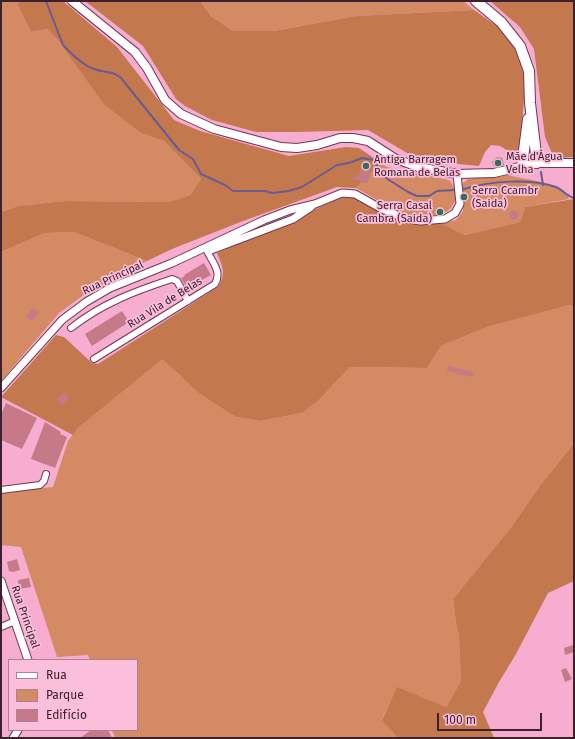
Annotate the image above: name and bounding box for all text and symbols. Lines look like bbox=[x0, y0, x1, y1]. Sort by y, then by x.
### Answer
place label: Mãe d'Água Velha bbox=[506, 150, 562, 176]
place label: Antiga Barragem Romana de Belas bbox=[374, 153, 460, 179]
marker: Mãe d'Água Velha bbox=[493, 158, 503, 168]
marker: Antiga Barragem Romana de Belas bbox=[361, 161, 371, 171]
place label: Serra Ccambr (Saida) bbox=[472, 184, 538, 210]
marker: Serra Ccambr (Saida) bbox=[459, 192, 469, 202]
place label: Serra Casal Cambra (Saida) bbox=[356, 199, 432, 225]
marker: Serra Casal Cambra (Saida) bbox=[435, 207, 445, 217]
street label: Rua Principal bbox=[80, 258, 146, 298]
street label: Rua Vila de Belas bbox=[125, 275, 205, 331]
street label: Rua Principal bbox=[8, 584, 42, 650]
legend bbox=[8, 659, 138, 731]
text: Rua bbox=[46, 668, 67, 682]
text: Parque bbox=[46, 688, 84, 702]
scale bar bbox=[439, 705, 544, 731]
text: Edifício bbox=[46, 708, 87, 722]
text: 100 m bbox=[444, 713, 476, 727]

